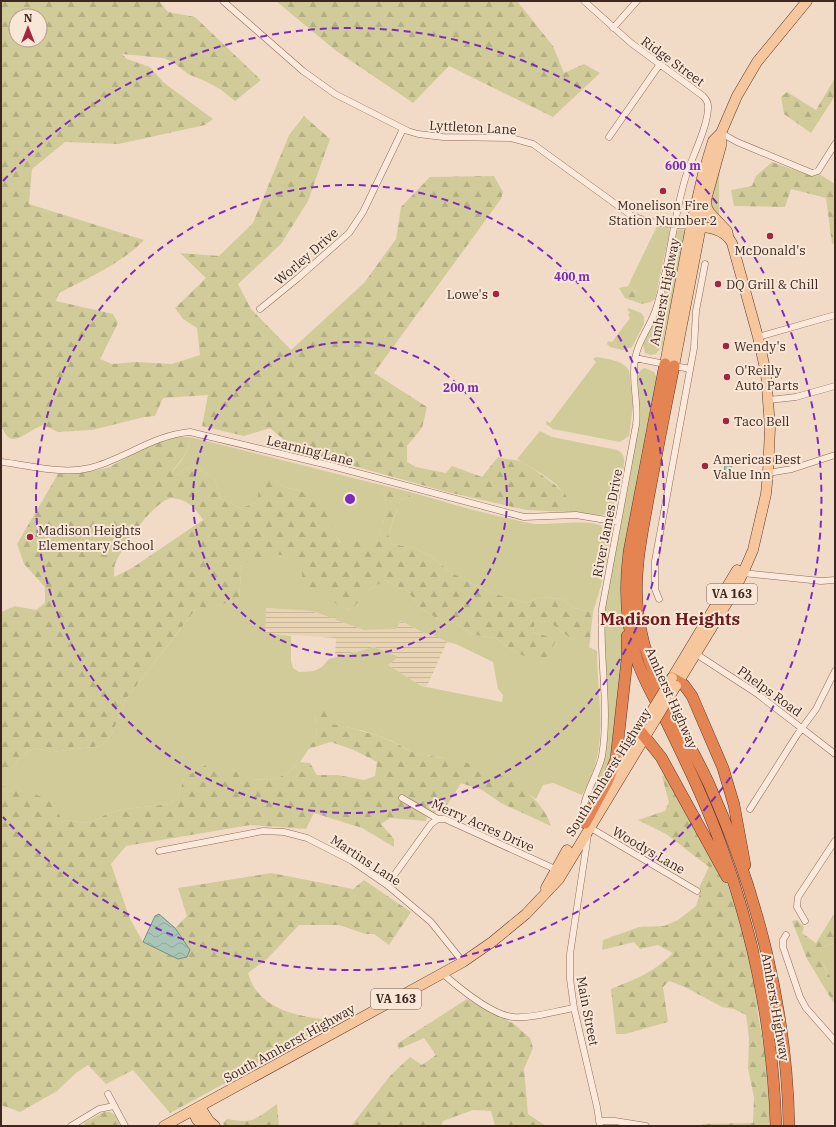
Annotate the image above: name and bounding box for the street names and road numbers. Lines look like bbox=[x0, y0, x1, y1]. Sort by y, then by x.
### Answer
street label: Ridge Street bbox=[638, 33, 708, 90]
street label: Lyttleton Lane bbox=[429, 117, 517, 138]
street label: Worley Drive bbox=[271, 224, 342, 289]
street label: Amherst Highway bbox=[646, 237, 683, 347]
street label: Learning Lane bbox=[265, 432, 355, 469]
street label: River James Drive bbox=[589, 468, 626, 579]
road number: VA 163 bbox=[707, 584, 757, 604]
street label: Amherst Highway bbox=[642, 645, 702, 752]
street label: Phelps Road bbox=[734, 662, 805, 721]
street label: South Amherst Highway bbox=[562, 705, 655, 840]
street label: Merry Acres Drive bbox=[429, 795, 537, 856]
street label: Woodys Lane bbox=[609, 823, 688, 878]
street label: Martins Lane bbox=[327, 831, 404, 890]
street label: Amherst Highway bbox=[758, 952, 793, 1062]
street label: Main Street bbox=[572, 975, 603, 1048]
road number: VA 163 bbox=[371, 989, 421, 1009]
street label: South Amherst Highway bbox=[220, 1000, 358, 1087]

